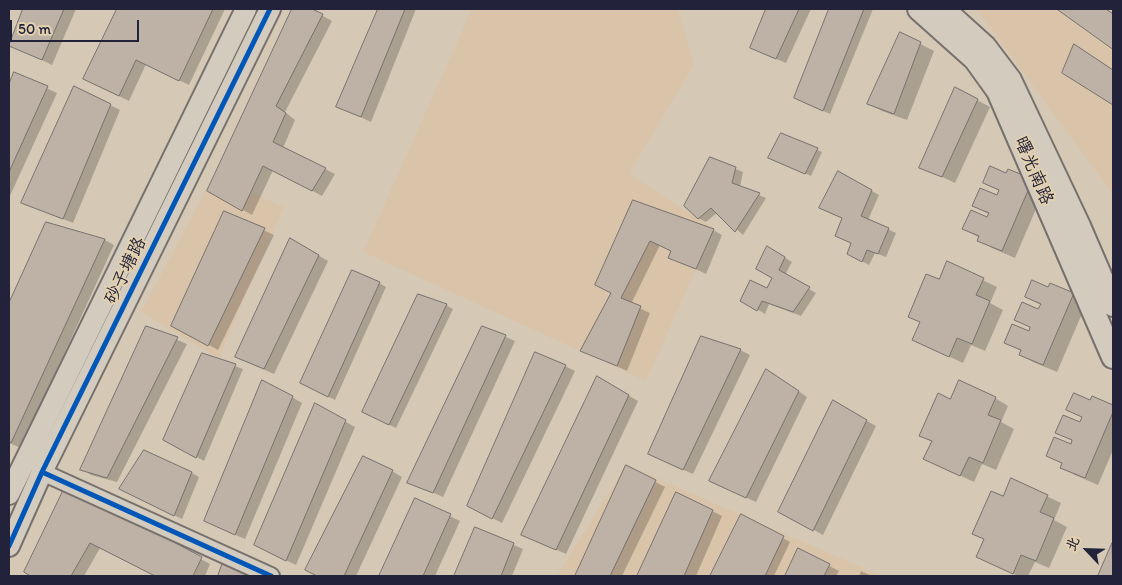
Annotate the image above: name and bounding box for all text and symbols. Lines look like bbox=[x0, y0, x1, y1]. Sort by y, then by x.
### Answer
scale bar bbox=[12, 10, 141, 42]
text: 50 m bbox=[18, 20, 51, 38]
street label: 曙光南路 bbox=[1009, 134, 1057, 208]
street label: 砂子塘路 bbox=[101, 234, 151, 308]
north arrow bbox=[1062, 525, 1112, 575]
text: 北 bbox=[1062, 534, 1083, 554]

